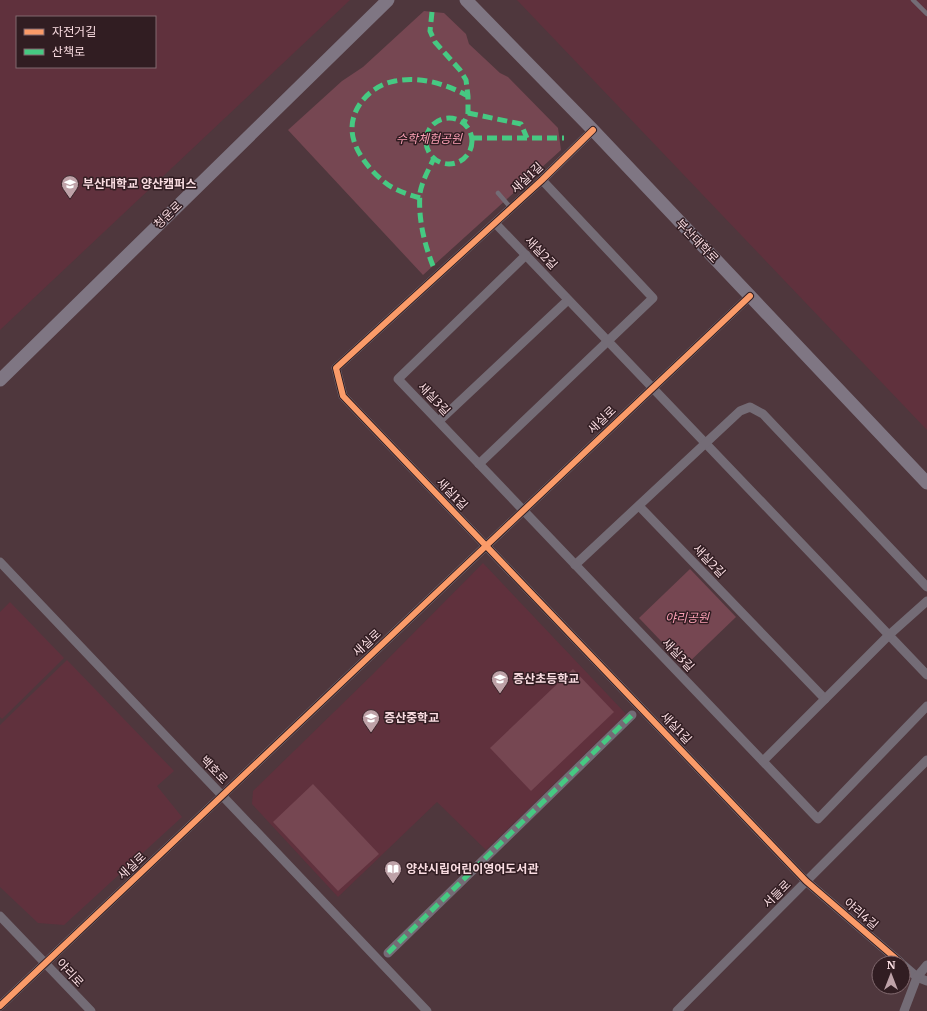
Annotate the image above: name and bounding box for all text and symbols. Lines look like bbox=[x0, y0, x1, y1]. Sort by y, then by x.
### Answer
legend bbox=[16, 16, 156, 68]
text: 자전거길 bbox=[52, 24, 96, 39]
text: 산책로 bbox=[52, 44, 85, 59]
park label: 수학체험공원 bbox=[396, 131, 463, 146]
street label: 새실1길 bbox=[507, 159, 546, 196]
school or university icon: 부산대학교 양산캠퍼스 bbox=[60, 174, 80, 199]
place label: 부산대학교 양산캠퍼스 bbox=[83, 176, 196, 191]
street label: 청운로 bbox=[151, 198, 185, 232]
street label: 부산대학로 bbox=[673, 216, 722, 266]
street label: 새실2길 bbox=[522, 233, 561, 272]
street label: 새실3길 bbox=[415, 379, 454, 418]
street label: 새실로 bbox=[585, 403, 619, 437]
street label: 새실1길 bbox=[434, 475, 471, 513]
street label: 새실2길 bbox=[690, 541, 729, 580]
park label: 야리공원 bbox=[665, 610, 710, 625]
street label: 새실로 bbox=[349, 626, 384, 659]
street label: 새실3길 bbox=[659, 635, 698, 674]
school or university icon: 증산초등학교 bbox=[490, 669, 510, 694]
place label: 증산초등학교 bbox=[513, 671, 579, 686]
school or university icon: 증산중학교 bbox=[361, 708, 381, 733]
street label: 새실1길 bbox=[658, 709, 695, 747]
place label: 증산중학교 bbox=[384, 710, 439, 725]
street label: 백호로 bbox=[197, 753, 231, 787]
street label: 새실로 bbox=[114, 849, 149, 882]
library icon: 양산시립어린이영어도서관 bbox=[383, 859, 403, 884]
place label: 양산시립어린이영어도서관 bbox=[406, 861, 538, 876]
street label: 서들로 bbox=[760, 877, 794, 911]
street label: 야리4길 bbox=[841, 895, 882, 933]
street label: 야리로 bbox=[54, 955, 87, 990]
north arrow bbox=[871, 955, 911, 995]
text: N bbox=[887, 958, 896, 972]

